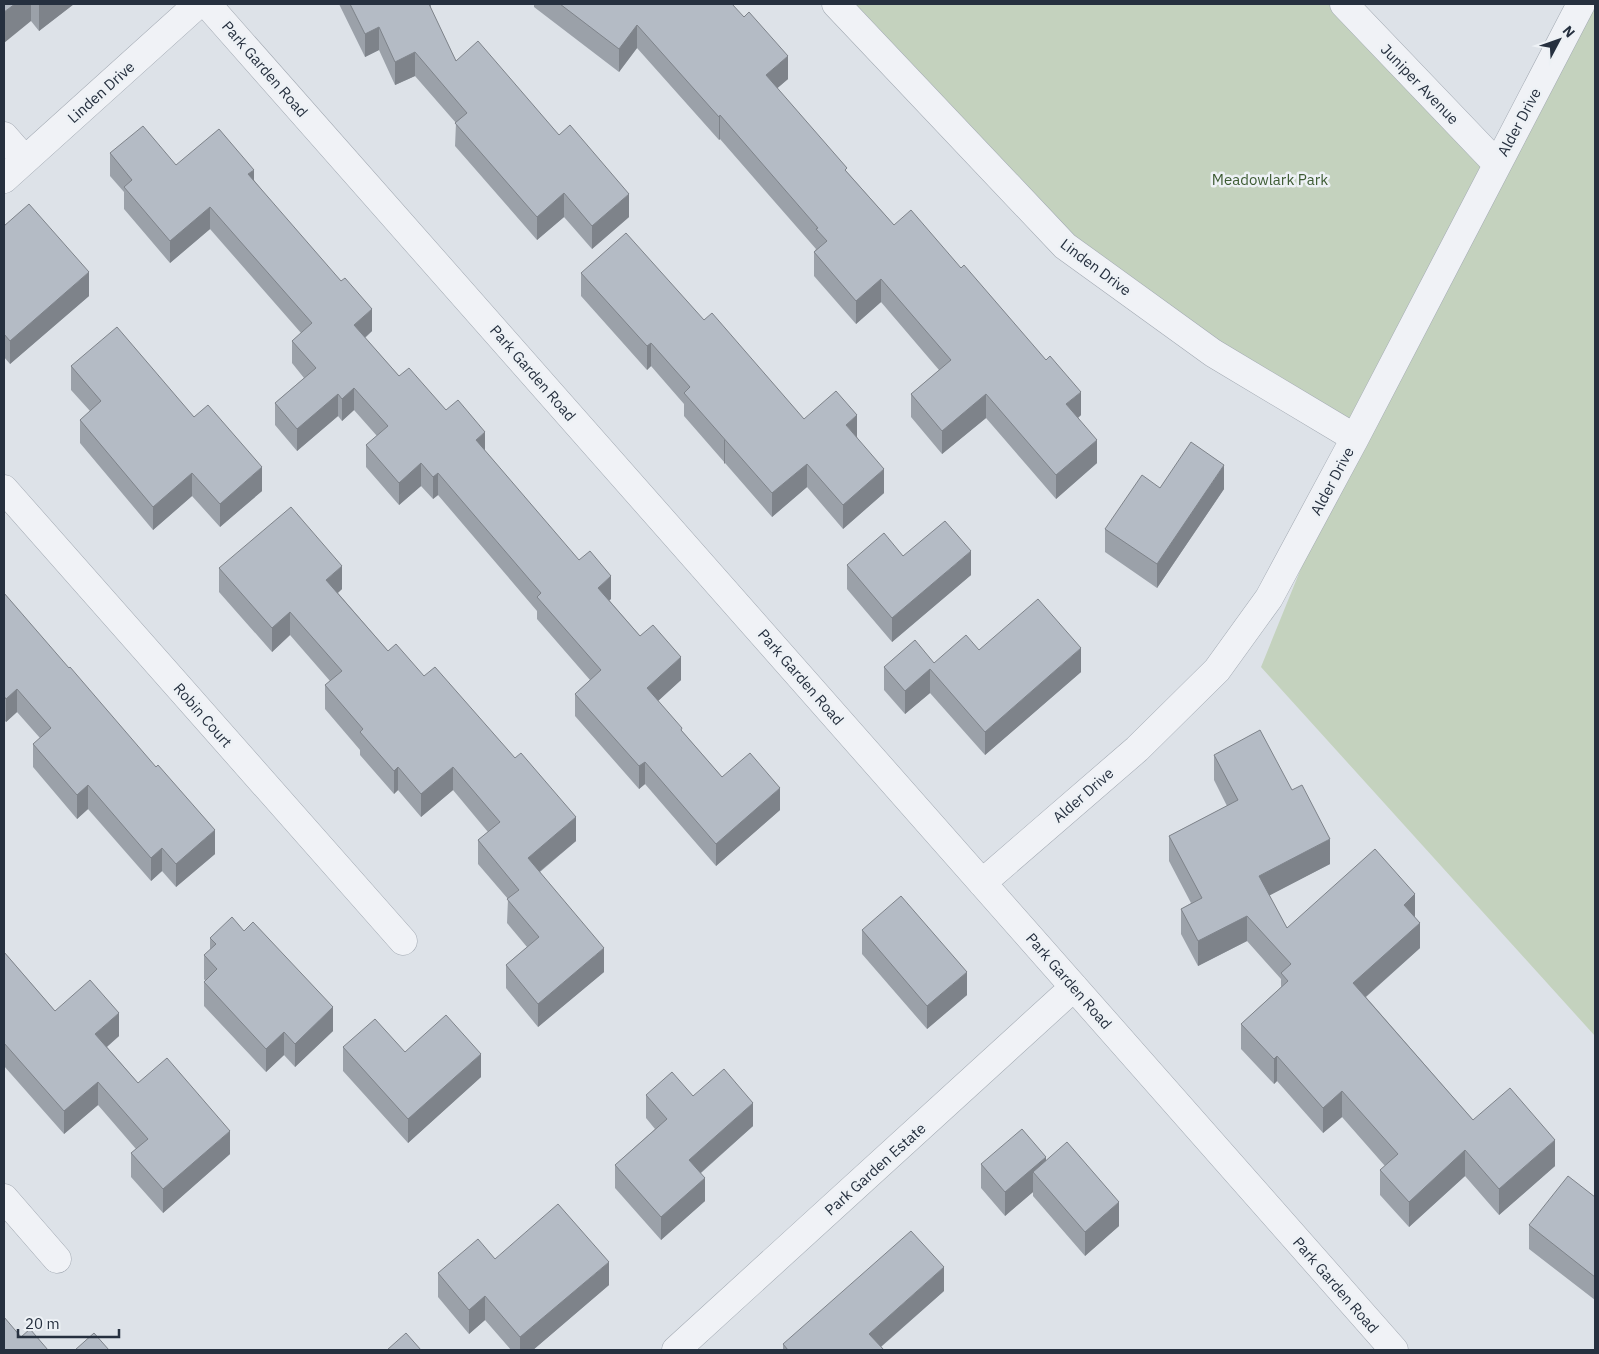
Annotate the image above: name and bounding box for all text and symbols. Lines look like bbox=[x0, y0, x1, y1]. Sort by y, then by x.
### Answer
north arrow bbox=[1534, 15, 1584, 65]
street label: Park Garden Road bbox=[218, 17, 312, 121]
text: N bbox=[1559, 22, 1579, 41]
street label: Juniper Avenue bbox=[1377, 40, 1463, 128]
street label: Linden Drive bbox=[64, 57, 138, 127]
street label: Alder Drive bbox=[1493, 85, 1545, 159]
park label: Meadowlark Park bbox=[1212, 170, 1328, 189]
street label: Linden Drive bbox=[1057, 234, 1135, 300]
street label: Park Garden Road bbox=[486, 321, 580, 425]
street label: Alder Drive bbox=[1306, 444, 1358, 518]
street label: Park Garden Road bbox=[754, 625, 848, 729]
street label: Robin Court bbox=[170, 679, 236, 751]
street label: Alder Drive bbox=[1049, 763, 1117, 827]
street label: Park Garden Road bbox=[1022, 929, 1116, 1033]
street label: Park Garden Estate bbox=[821, 1119, 929, 1219]
street label: Park Garden Road bbox=[1289, 1233, 1383, 1337]
scale bar bbox=[18, 1306, 119, 1338]
text: 20 m bbox=[25, 1314, 60, 1333]

